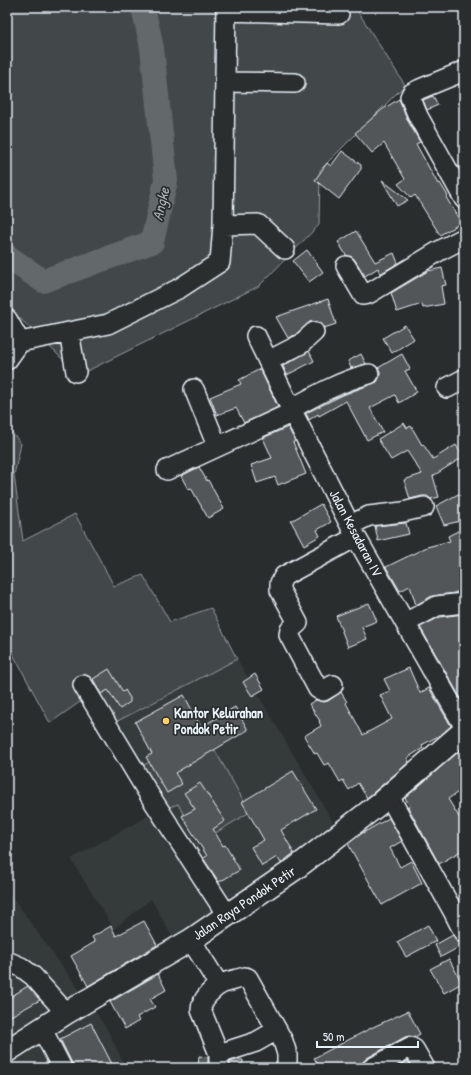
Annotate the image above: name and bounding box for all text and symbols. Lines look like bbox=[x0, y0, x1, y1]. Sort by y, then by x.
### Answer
water label: Angke bbox=[147, 184, 175, 222]
street label: Jalan Kesadaran IV bbox=[326, 486, 387, 580]
place label: Kantor Kelurahan Pondok Petir bbox=[174, 703, 263, 738]
marker: Kantor Kelurahan Pondok Petir bbox=[161, 716, 171, 726]
street label: Jalan Raya Pondok Petir bbox=[189, 861, 300, 945]
scale bar bbox=[317, 1023, 418, 1049]
text: 50 m bbox=[323, 1028, 344, 1045]

